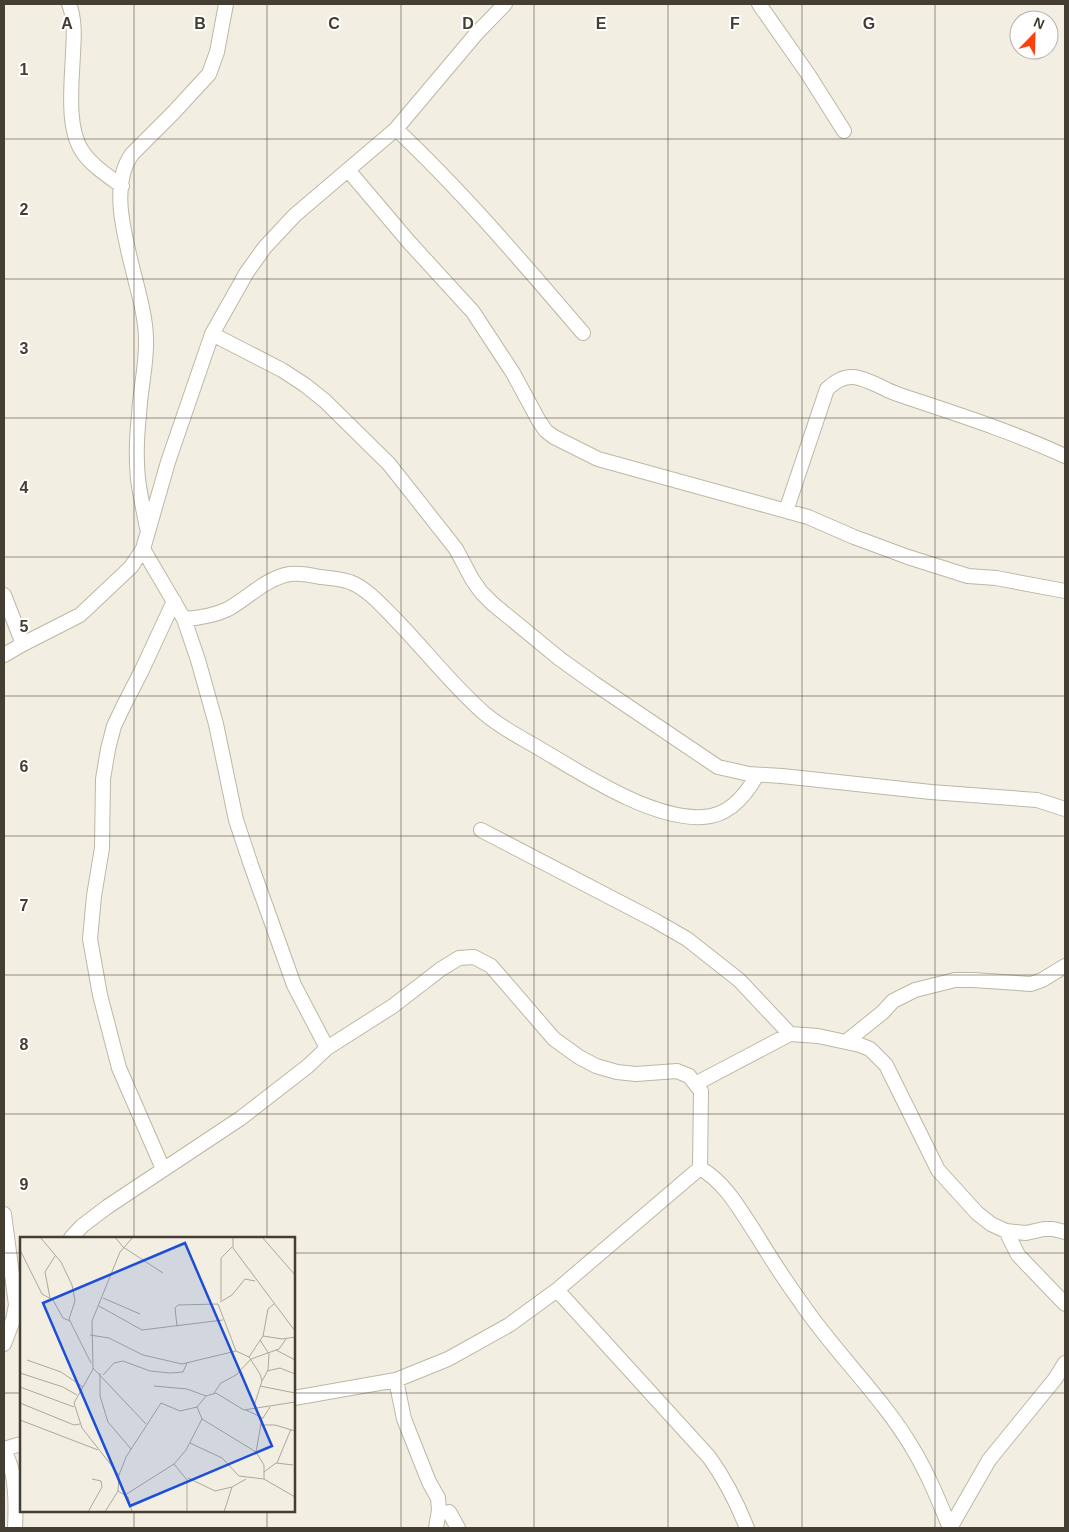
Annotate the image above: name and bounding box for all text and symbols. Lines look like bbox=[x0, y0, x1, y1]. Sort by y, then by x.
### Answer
north arrow bbox=[1009, 10, 1059, 60]
text: N bbox=[1031, 14, 1047, 32]
text: A bbox=[61, 15, 73, 32]
text: B bbox=[194, 15, 206, 32]
text: C bbox=[328, 15, 340, 32]
text: D bbox=[462, 15, 474, 32]
text: E bbox=[596, 15, 607, 32]
text: F bbox=[730, 15, 740, 32]
text: G bbox=[863, 15, 875, 32]
text: 1 bbox=[20, 61, 29, 78]
text: 2 bbox=[20, 201, 29, 218]
text: 3 bbox=[20, 340, 29, 357]
text: 4 bbox=[20, 479, 29, 496]
text: 5 bbox=[20, 618, 29, 635]
text: 6 bbox=[20, 758, 29, 775]
text: 7 bbox=[20, 897, 29, 914]
text: 8 bbox=[20, 1036, 29, 1053]
text: 9 bbox=[20, 1176, 29, 1193]
inset map bbox=[20, 1237, 295, 1512]

